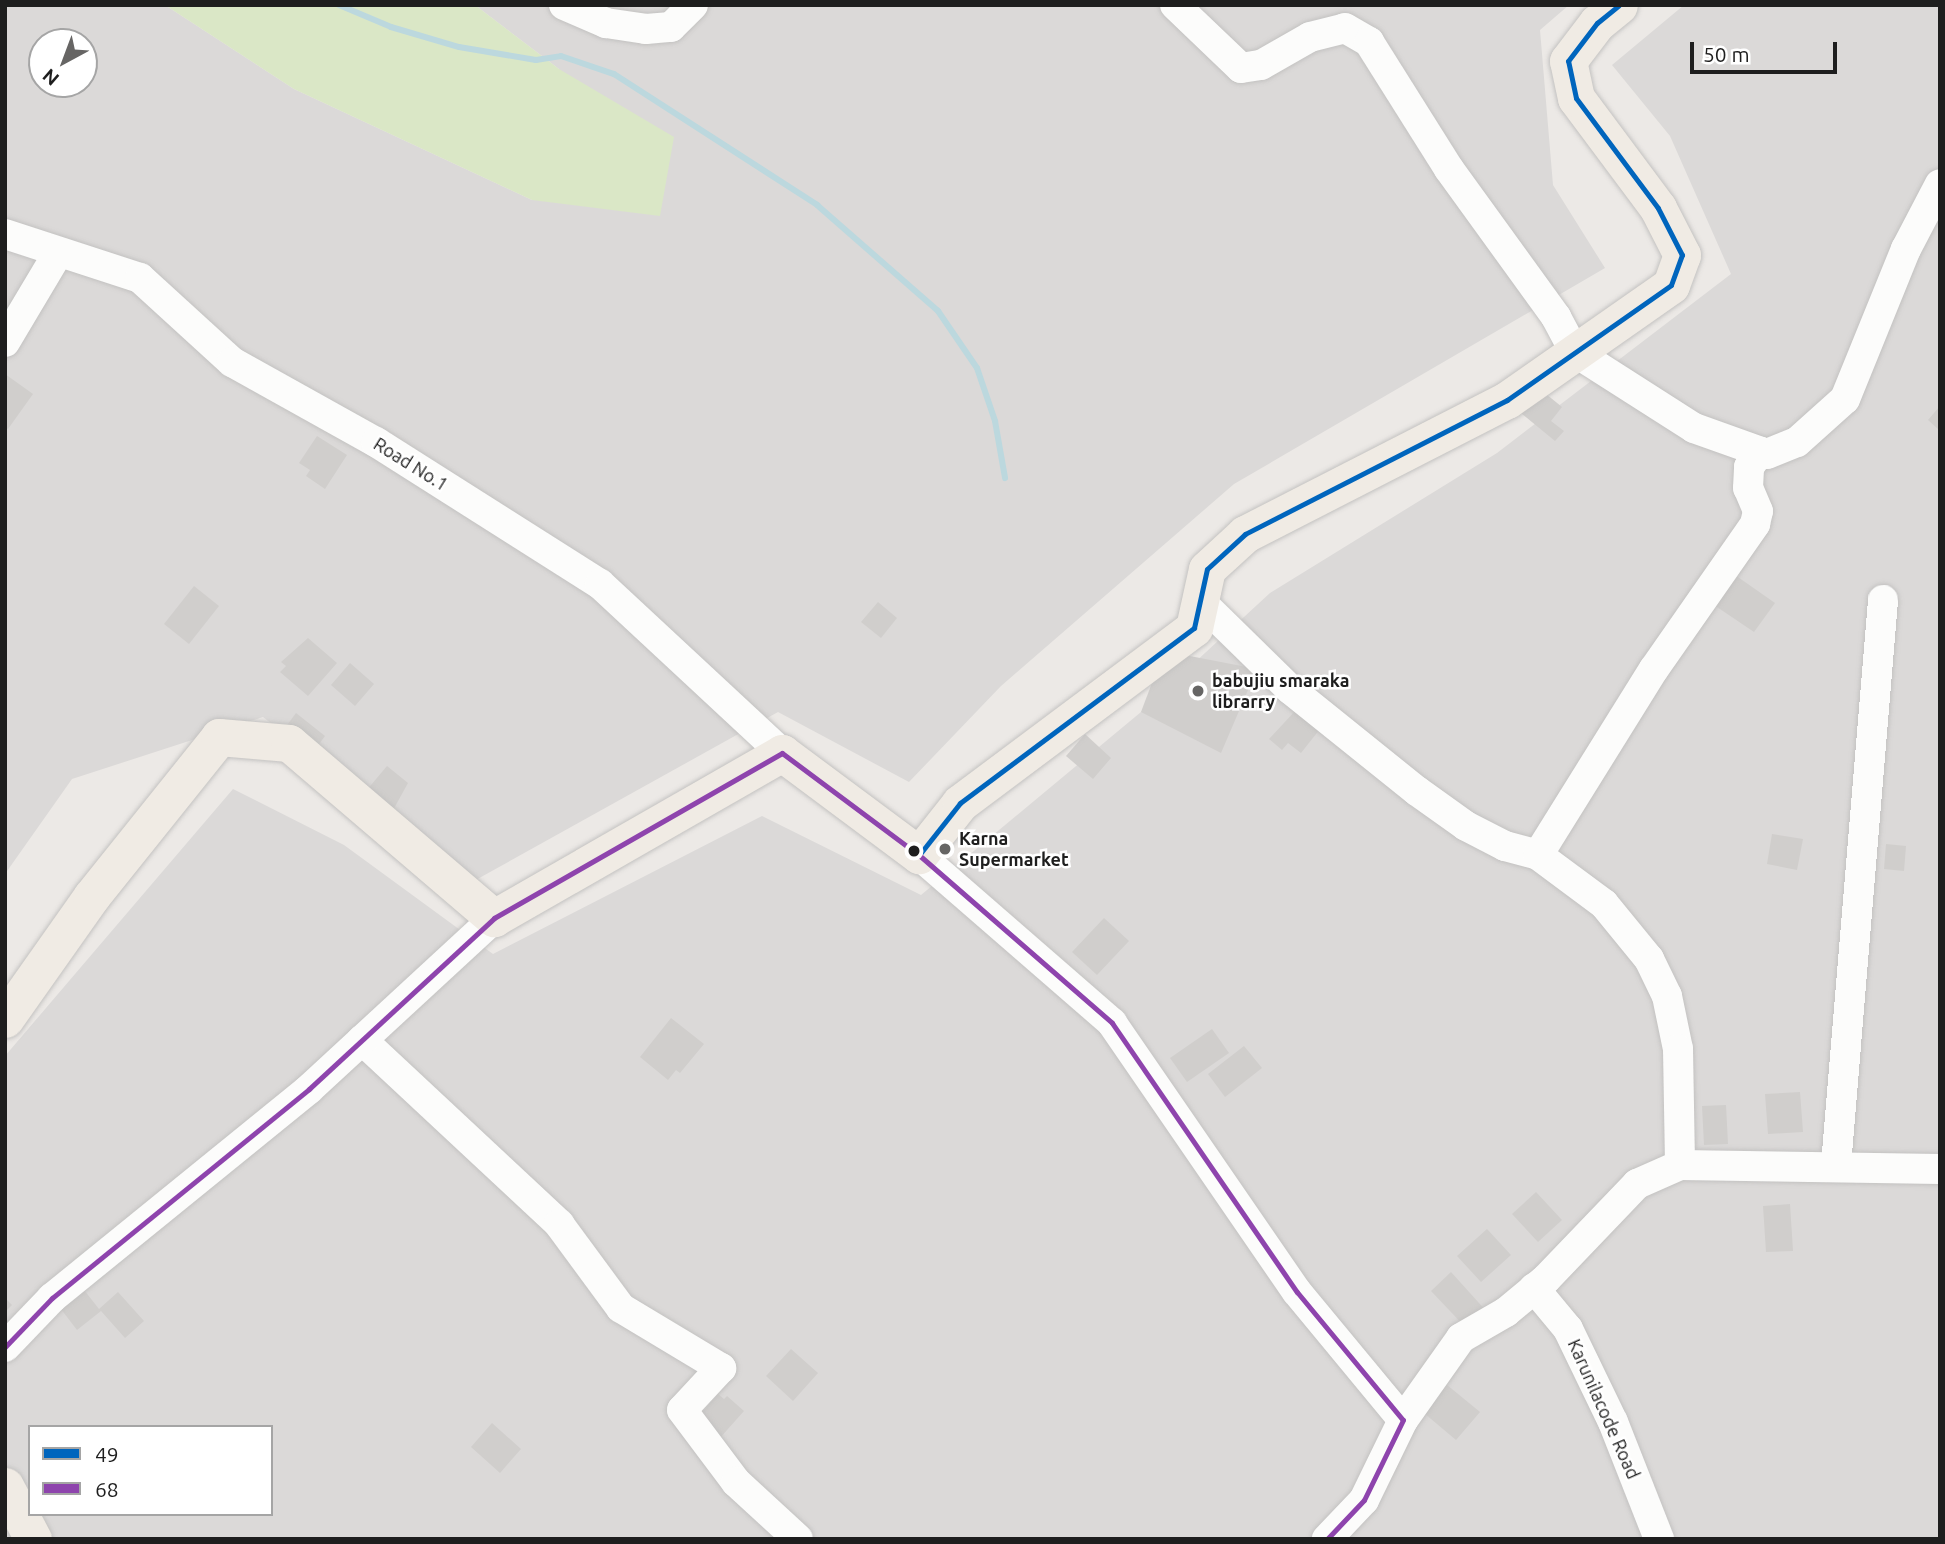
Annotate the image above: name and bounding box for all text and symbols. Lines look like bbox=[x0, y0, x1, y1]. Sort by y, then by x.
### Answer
north arrow bbox=[28, 28, 98, 98]
scale bar bbox=[1693, 28, 1840, 72]
text: 50 m bbox=[1703, 42, 1750, 66]
text: N bbox=[38, 64, 63, 90]
street label: Road No.1 bbox=[370, 433, 452, 495]
place label: babujiu smaraka librarry bbox=[1212, 670, 1350, 712]
marker: babujiu smaraka librarry bbox=[1190, 683, 1206, 699]
place label: Karna Supermarket bbox=[959, 828, 1069, 870]
marker: Karna Supermarket bbox=[937, 841, 953, 857]
unlabelled marker bbox=[907, 844, 921, 858]
street label: Karunilacode Road bbox=[1563, 1336, 1645, 1482]
legend bbox=[28, 1425, 273, 1516]
text: 49 bbox=[95, 1442, 119, 1466]
text: 68 bbox=[95, 1477, 119, 1501]

